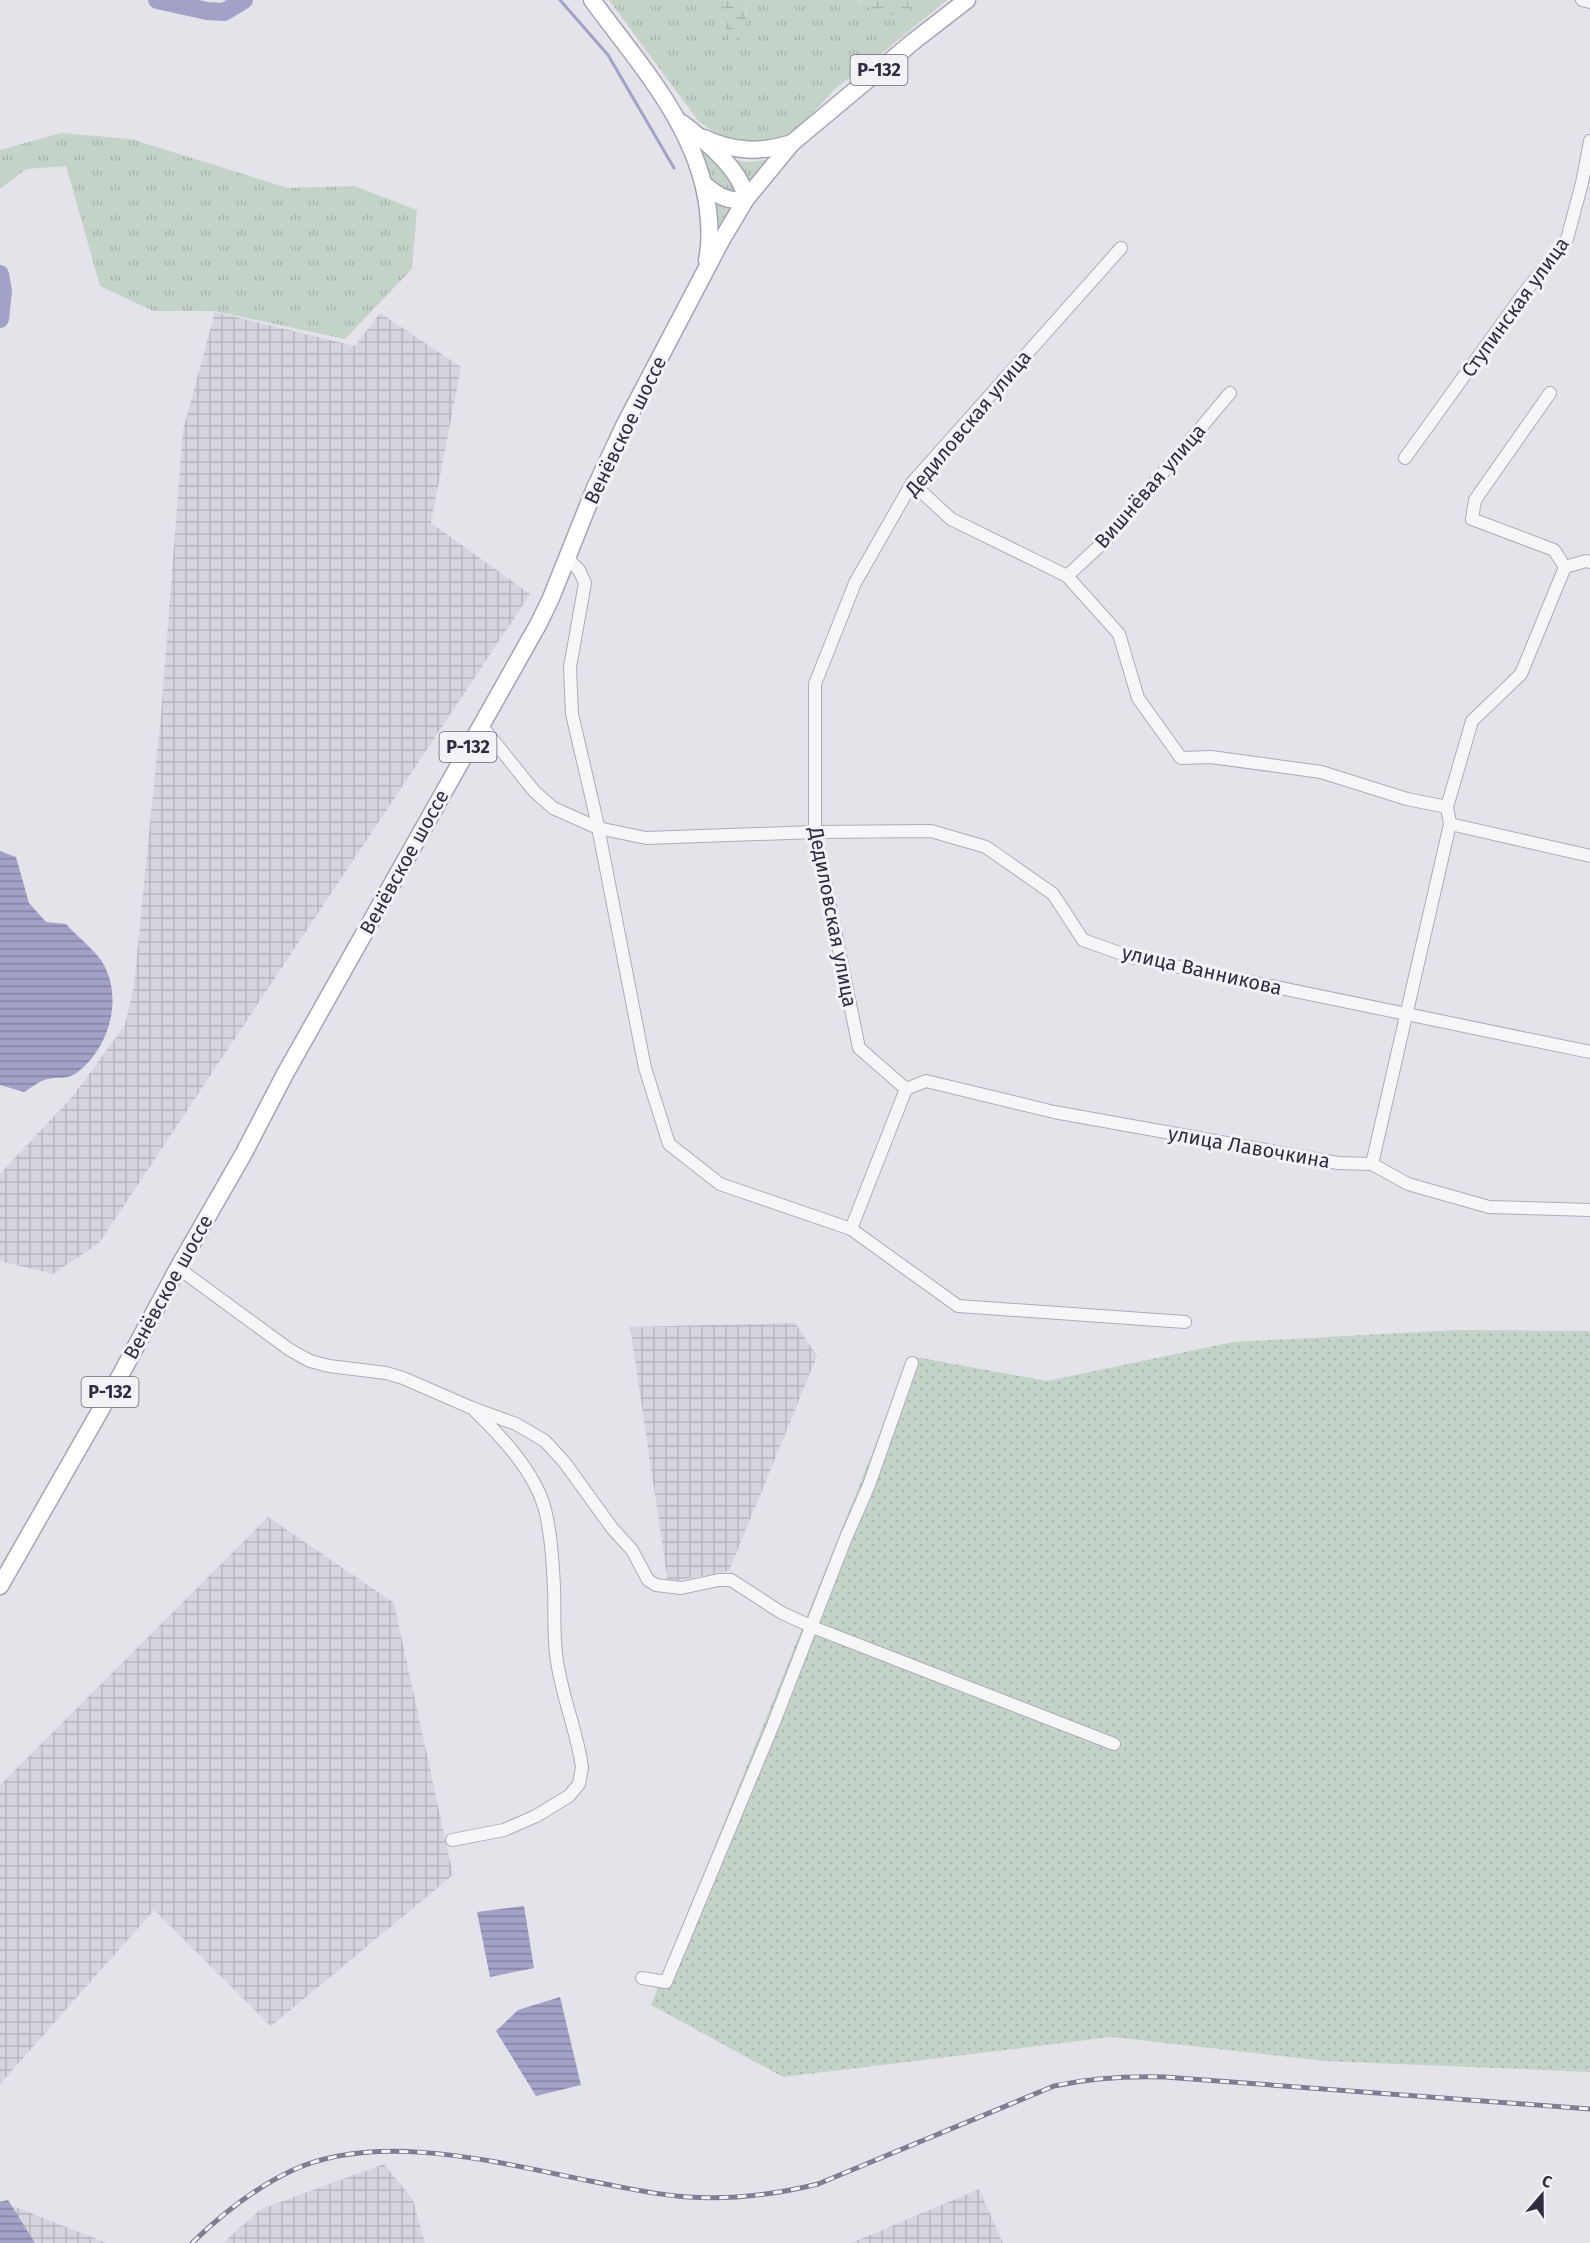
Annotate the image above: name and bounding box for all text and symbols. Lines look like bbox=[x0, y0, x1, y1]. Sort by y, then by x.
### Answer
road number: Р-132 bbox=[850, 55, 908, 85]
street label: Ступинская улица bbox=[1456, 232, 1574, 382]
street label: Дедиловская улица bbox=[899, 345, 1036, 502]
street label: Венёвское шоссе bbox=[579, 352, 671, 508]
street label: Вишнёвая улица bbox=[1089, 419, 1211, 553]
road number: Р-132 bbox=[440, 732, 496, 762]
street label: Венёвское шоссе bbox=[354, 786, 454, 938]
street label: Дедиловская улица bbox=[804, 824, 862, 1009]
street label: улица Ванникова bbox=[1120, 940, 1284, 1000]
street label: улица Лавочкина bbox=[1166, 1121, 1332, 1173]
street label: Венёвское шоссе bbox=[118, 1211, 218, 1363]
road number: Р-132 bbox=[82, 1377, 138, 1407]
north arrow bbox=[1512, 2165, 1572, 2225]
text: С bbox=[1539, 2171, 1555, 2192]

